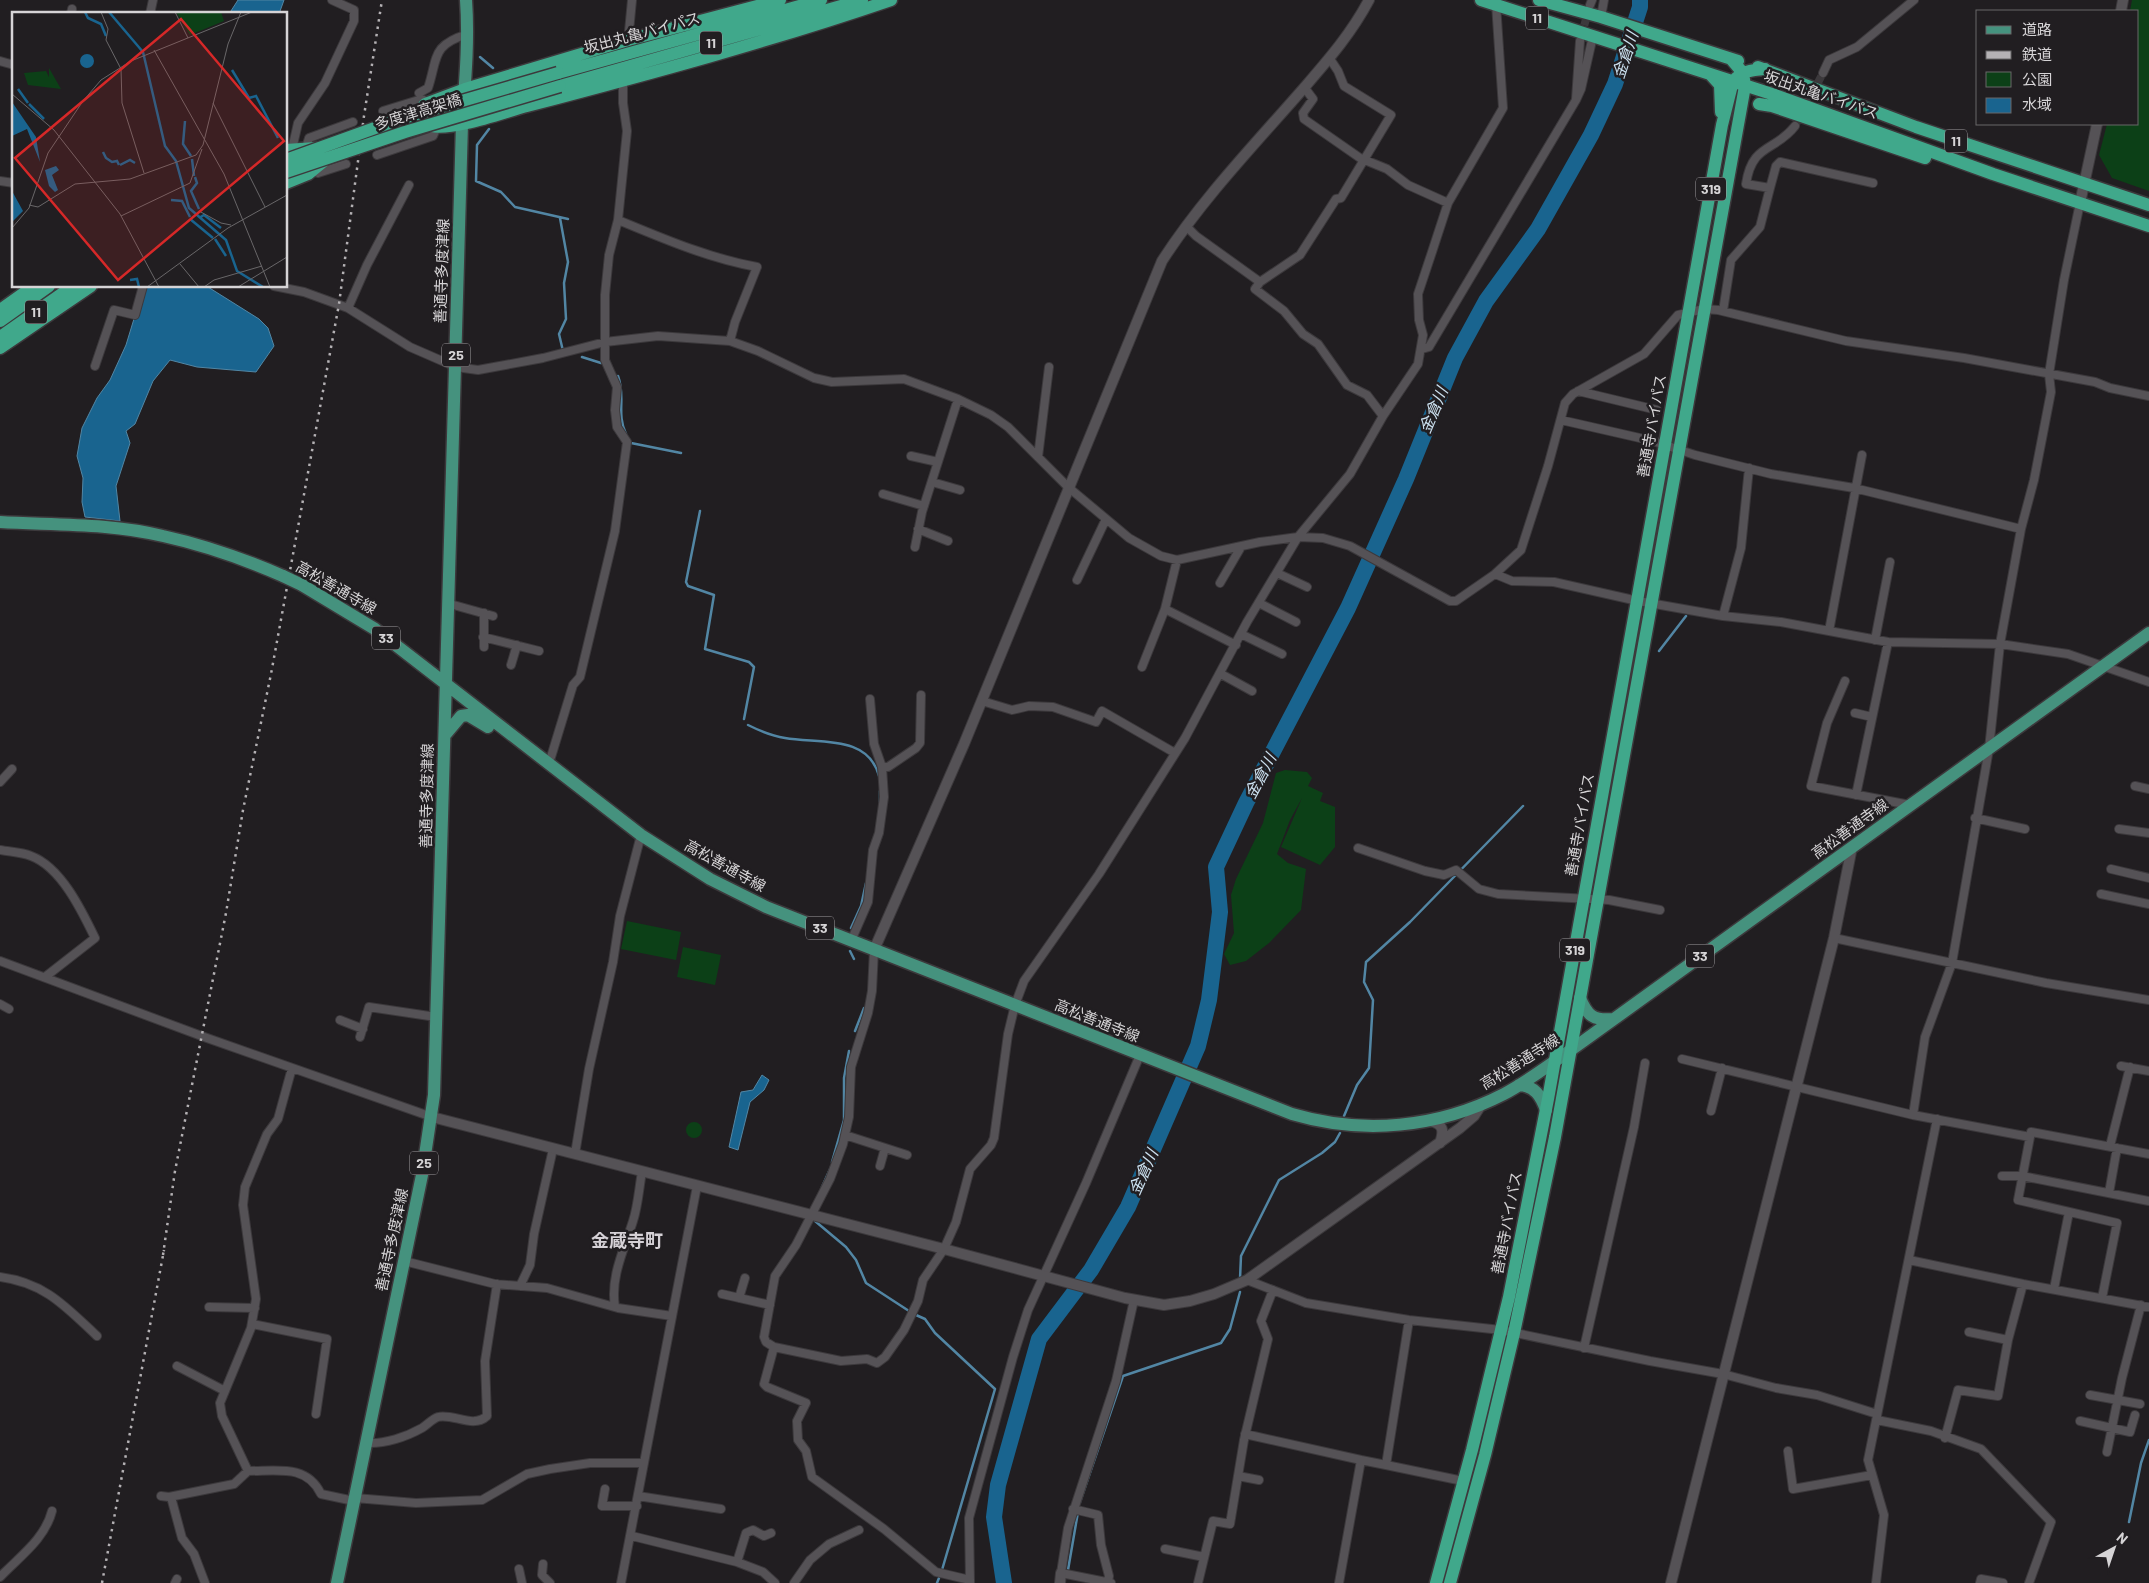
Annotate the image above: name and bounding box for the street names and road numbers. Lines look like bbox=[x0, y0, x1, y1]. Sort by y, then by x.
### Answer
road number: 11 bbox=[1526, 7, 1548, 30]
street label: 坂出丸亀バイパス bbox=[582, 8, 702, 56]
road number: 11 bbox=[700, 32, 722, 54]
street label: 坂出丸亀バイパス bbox=[1762, 66, 1881, 122]
street label: 多度津高架橋 bbox=[372, 89, 463, 133]
road number: 11 bbox=[1945, 130, 1967, 152]
road number: 319 bbox=[1696, 178, 1726, 200]
street label: 善通寺多度津線 bbox=[430, 218, 452, 324]
road number: 11 bbox=[25, 300, 47, 324]
road number: 25 bbox=[442, 344, 470, 366]
street label: 善通寺バイパス bbox=[1633, 373, 1669, 479]
street label: 高松善通寺線 bbox=[293, 557, 380, 617]
road number: 33 bbox=[372, 626, 400, 650]
street label: 善通寺多度津線 bbox=[416, 743, 436, 849]
street label: 善通寺バイパス bbox=[1561, 772, 1597, 878]
street label: 高松善通寺線 bbox=[1808, 794, 1891, 862]
street label: 高松善通寺線 bbox=[682, 835, 769, 895]
road number: 33 bbox=[806, 916, 834, 940]
road number: 319 bbox=[1560, 938, 1590, 962]
road number: 33 bbox=[1686, 944, 1714, 968]
street label: 高松善通寺線 bbox=[1052, 995, 1142, 1045]
street label: 高松善通寺線 bbox=[1477, 1030, 1562, 1093]
road number: 25 bbox=[410, 1152, 438, 1174]
street label: 善通寺バイパス bbox=[1487, 1170, 1525, 1276]
street label: 善通寺多度津線 bbox=[371, 1187, 411, 1293]

